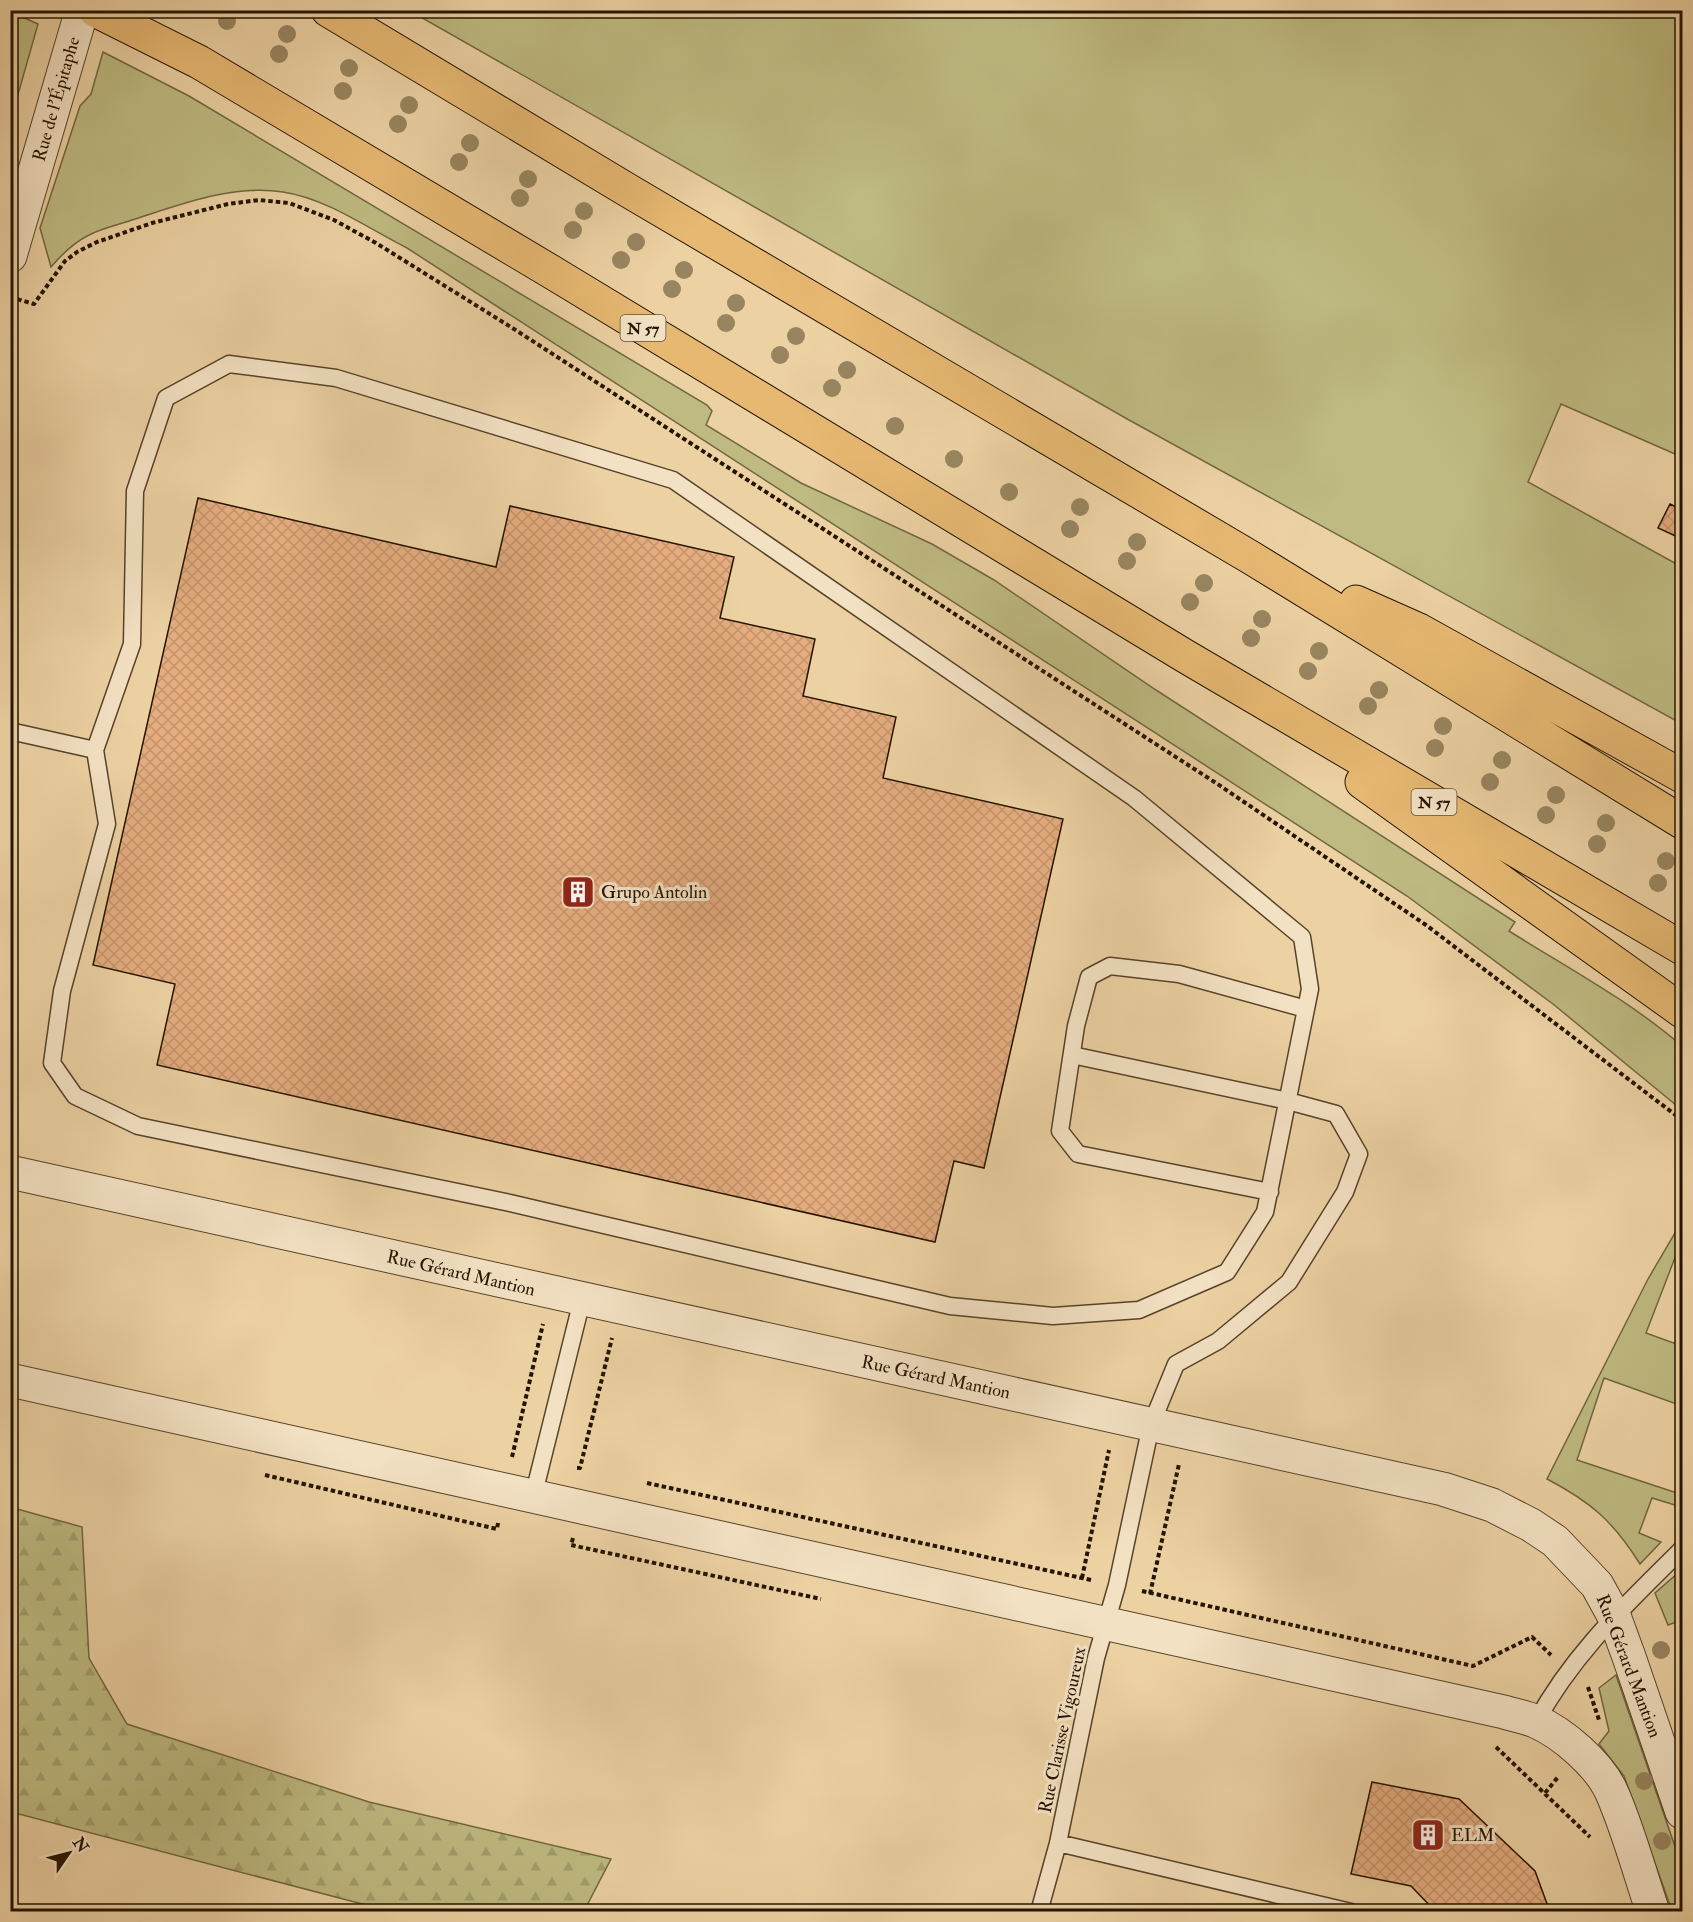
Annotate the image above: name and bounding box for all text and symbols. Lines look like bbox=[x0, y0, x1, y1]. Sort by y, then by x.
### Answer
street label: Rue de l'Épitaphe bbox=[28, 34, 85, 164]
road number: N 57 bbox=[620, 315, 666, 341]
road number: N 57 bbox=[1412, 789, 1456, 815]
building icon: Grupo Antolin bbox=[560, 874, 596, 910]
place label: Grupo Antolin bbox=[601, 881, 707, 904]
street label: Rue Gérard Mantion bbox=[384, 1245, 537, 1302]
street label: Rue Gérard Mantion bbox=[859, 1350, 1012, 1405]
street label: Rue Gérard Mantion bbox=[1591, 1591, 1666, 1741]
street label: Rue Clarisse Vigoureux bbox=[1034, 1645, 1091, 1815]
building icon: ELM bbox=[1410, 1817, 1446, 1853]
north arrow bbox=[39, 1823, 99, 1883]
place label: ELM bbox=[1451, 1824, 1494, 1847]
text: N bbox=[68, 1833, 93, 1857]

